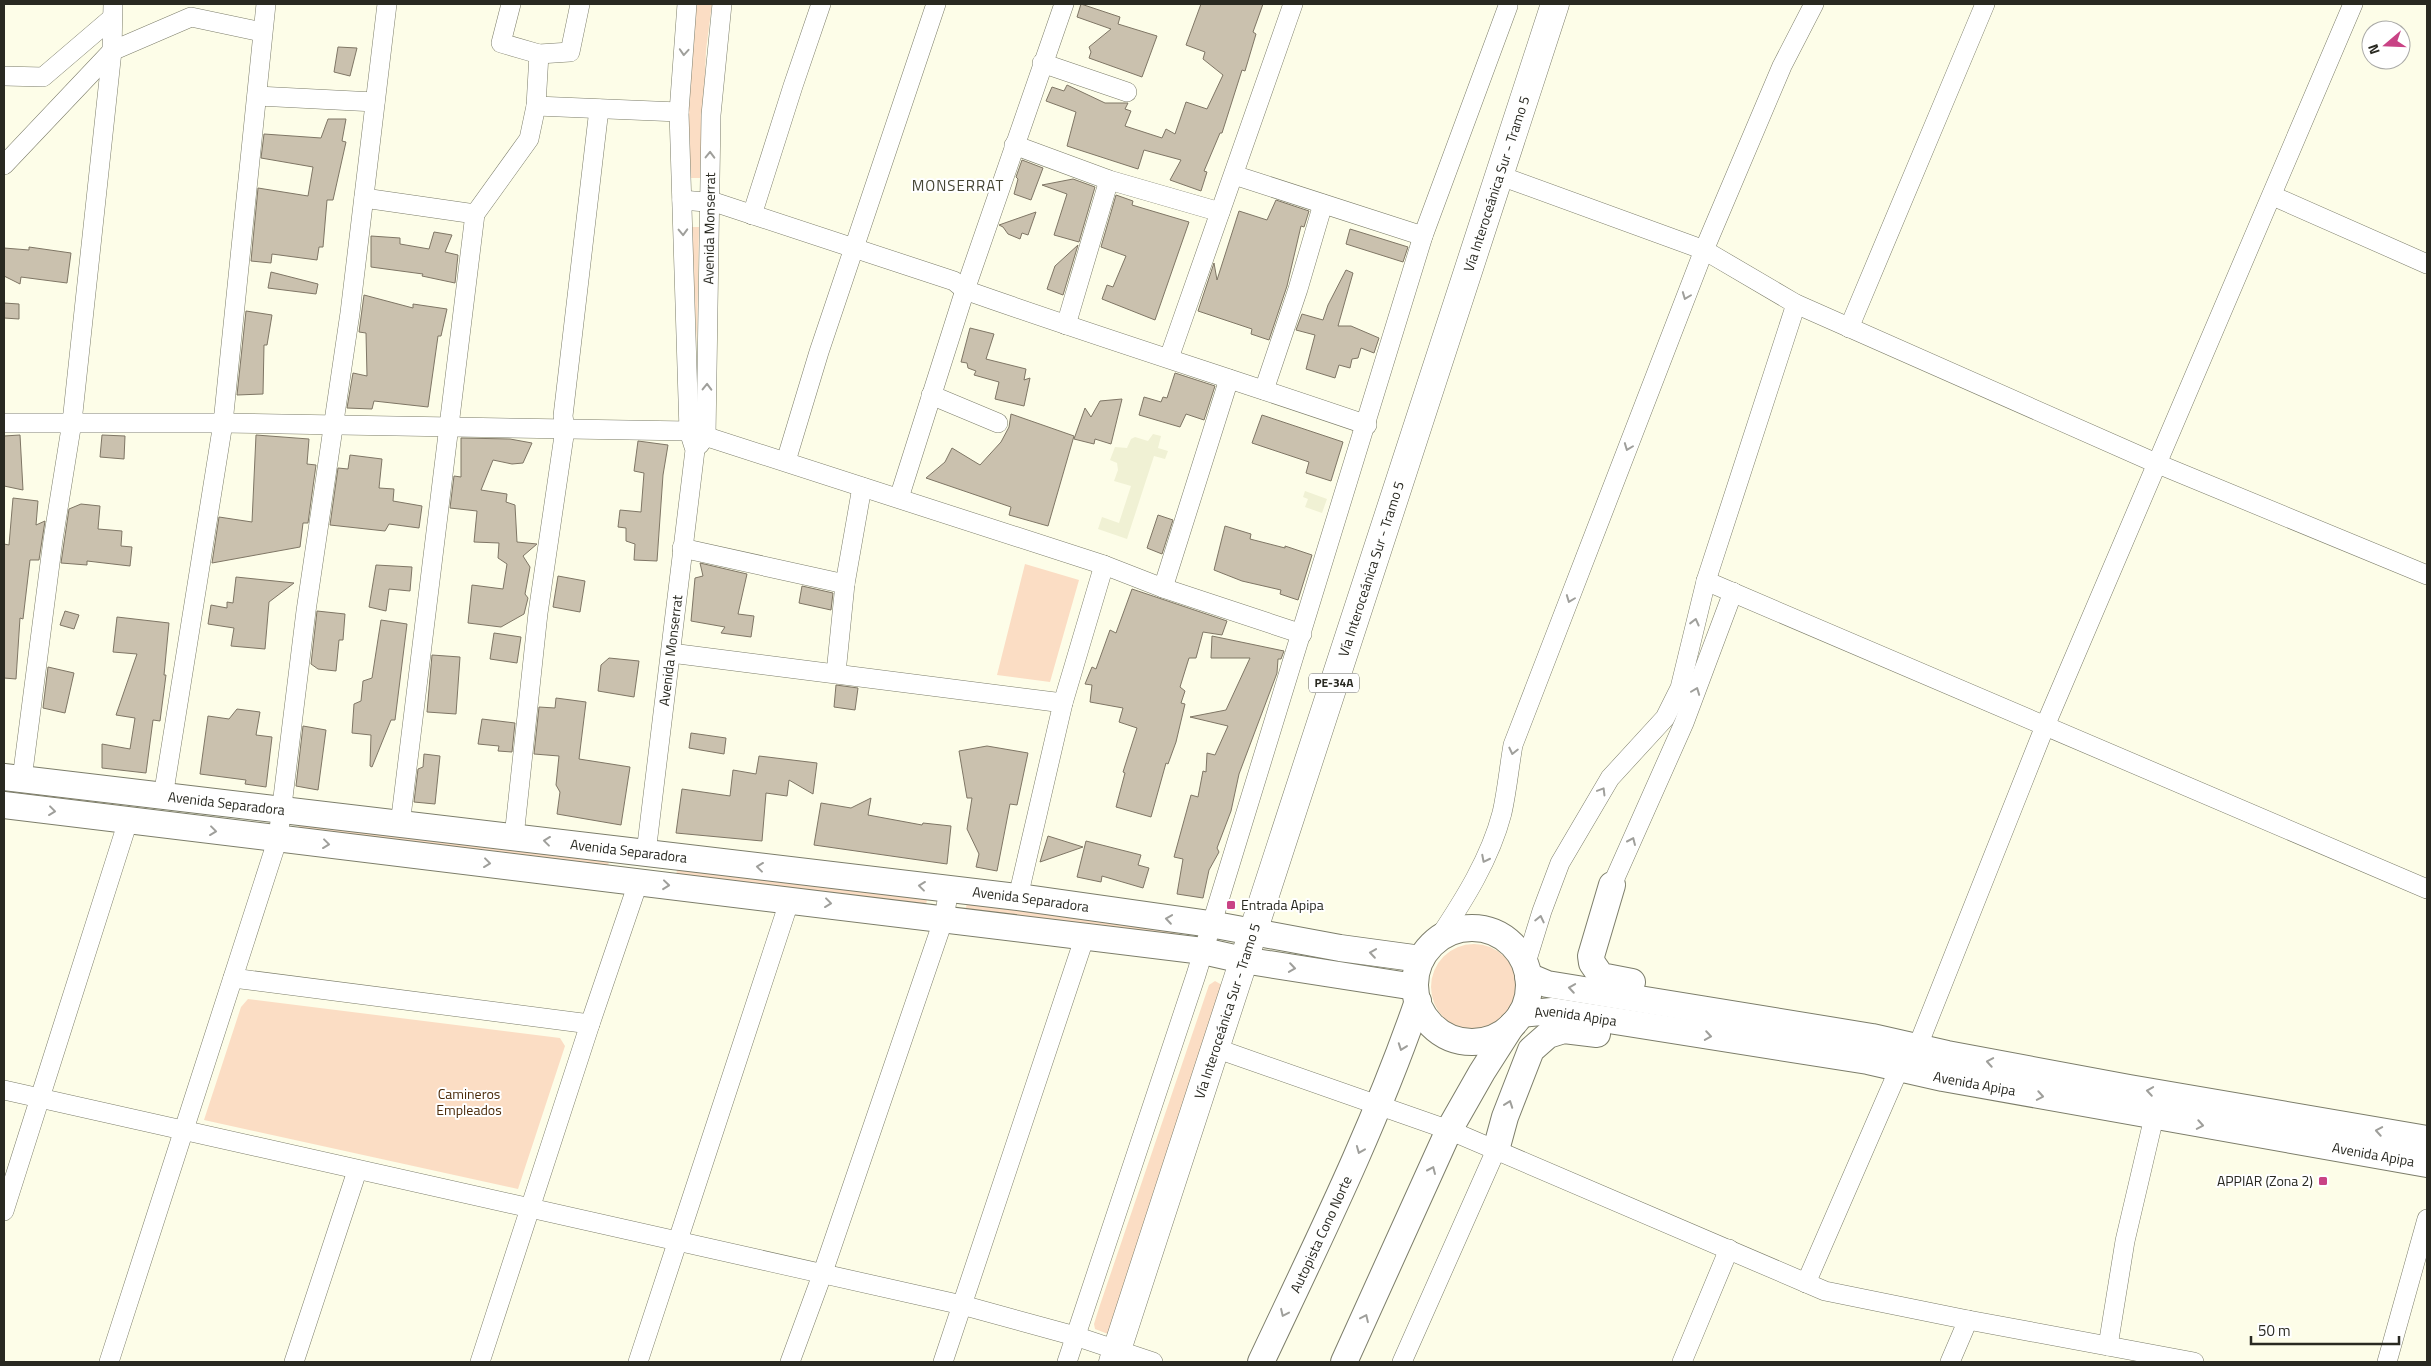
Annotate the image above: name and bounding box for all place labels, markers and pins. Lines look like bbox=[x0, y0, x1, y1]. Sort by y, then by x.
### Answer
place label: Entrada Apipa bbox=[1241, 894, 1324, 915]
marker: Entrada Apipa bbox=[1225, 899, 1237, 911]
place label: APPIAR (Zona 2) bbox=[2217, 1170, 2313, 1191]
marker: APPIAR (Zona 2) bbox=[2317, 1175, 2329, 1187]

